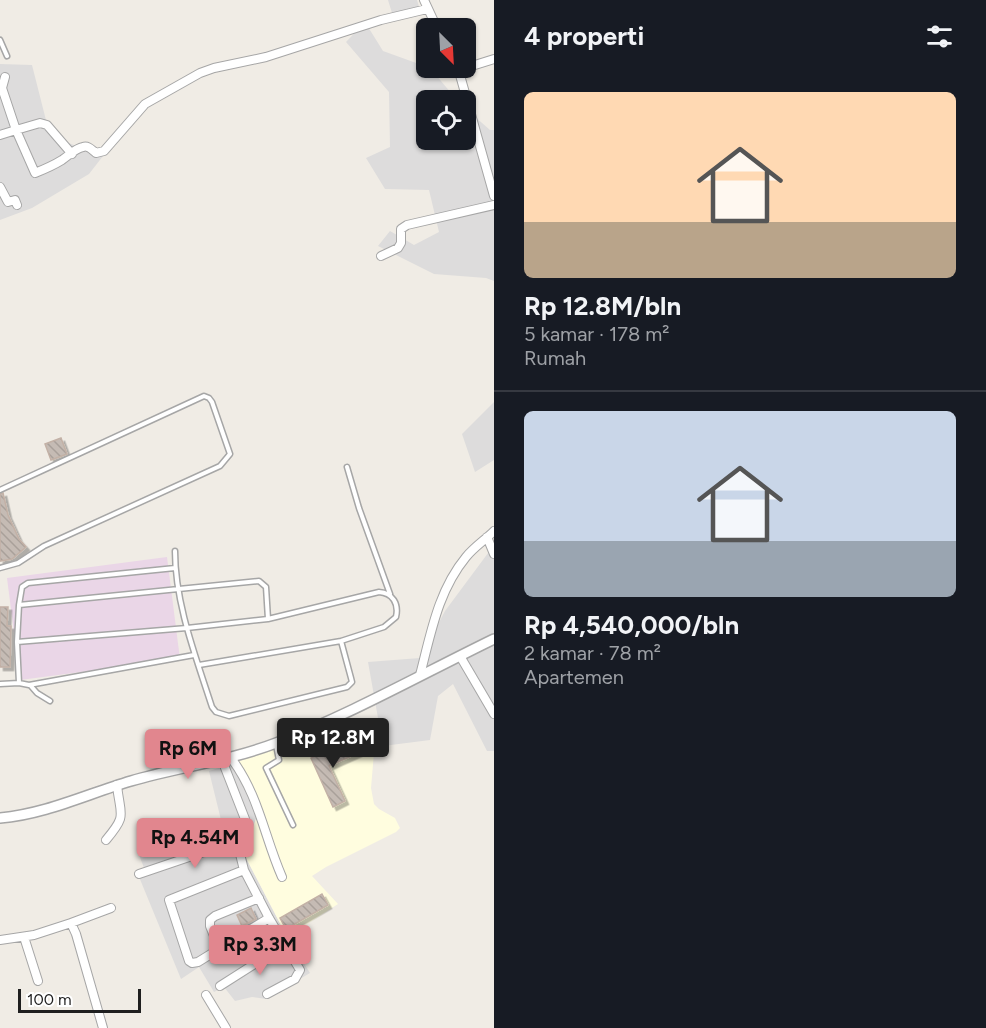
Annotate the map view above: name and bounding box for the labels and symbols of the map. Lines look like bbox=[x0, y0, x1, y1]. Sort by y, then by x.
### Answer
north arrow bbox=[416, 18, 476, 78]
pin: Rp 12.8M bbox=[271, 718, 395, 769]
pin: Rp 6M bbox=[146, 729, 230, 780]
pin: Rp 4.54M bbox=[133, 818, 257, 869]
pin: Rp 3.3M bbox=[205, 925, 315, 976]
scale bar bbox=[18, 986, 141, 1014]

